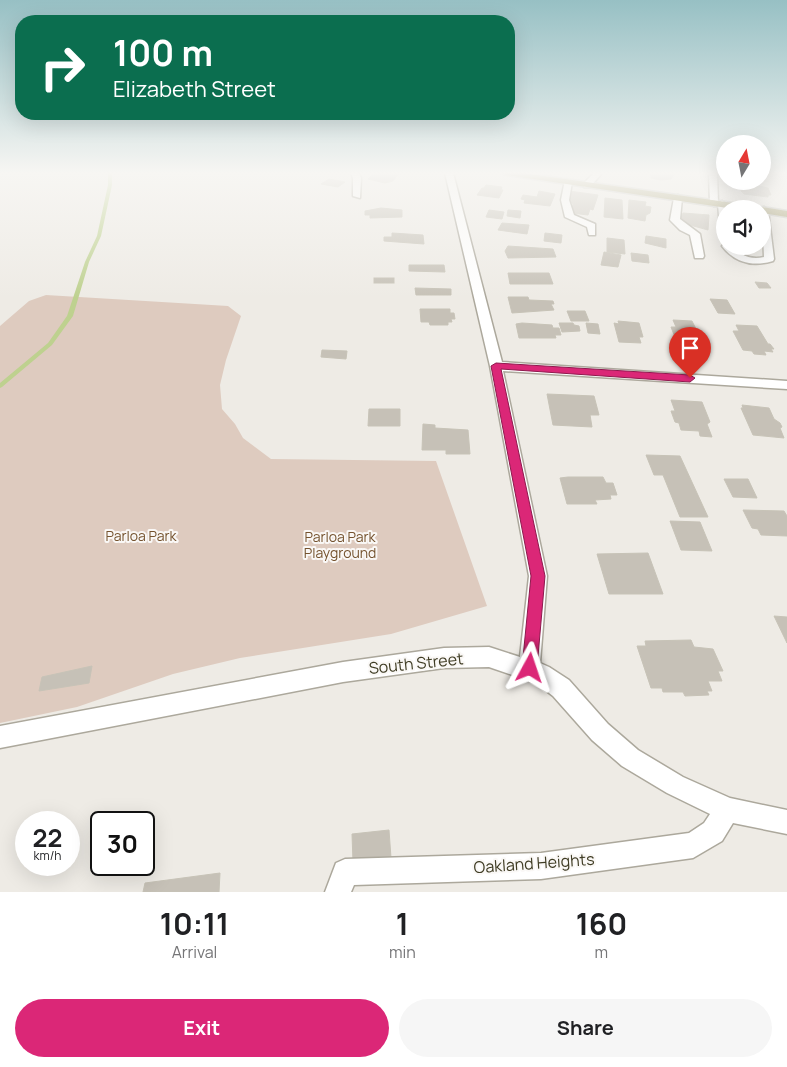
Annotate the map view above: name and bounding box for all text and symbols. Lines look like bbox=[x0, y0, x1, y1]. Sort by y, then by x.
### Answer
text: 100 m bbox=[113, 29, 213, 77]
icon: right bbox=[30, 35, 95, 100]
text: Elizabeth Street bbox=[113, 74, 276, 104]
north arrow bbox=[716, 135, 771, 190]
map controls bbox=[716, 135, 771, 255]
button: sound bbox=[716, 200, 771, 255]
pin bbox=[669, 327, 711, 378]
icon: arrive bbox=[676, 334, 704, 362]
park label: Parloa Park bbox=[106, 526, 178, 545]
park label: Parloa Park Playground bbox=[304, 527, 377, 562]
position arrow bbox=[503, 641, 555, 693]
street label: South Street bbox=[368, 647, 464, 679]
speed limit sign: 30 bbox=[90, 811, 155, 876]
text: 22 bbox=[33, 820, 62, 855]
text: km/h bbox=[34, 847, 61, 864]
street label: Oakland Heights bbox=[473, 848, 595, 878]
text: 10:11 bbox=[160, 903, 229, 944]
text: 1 bbox=[396, 903, 409, 944]
text: 160 bbox=[576, 903, 627, 944]
text: Arrival bbox=[172, 941, 217, 963]
text: min bbox=[389, 941, 416, 963]
text: m bbox=[595, 941, 608, 963]
button: Exit bbox=[15, 999, 389, 1057]
button: Share bbox=[399, 999, 772, 1057]

